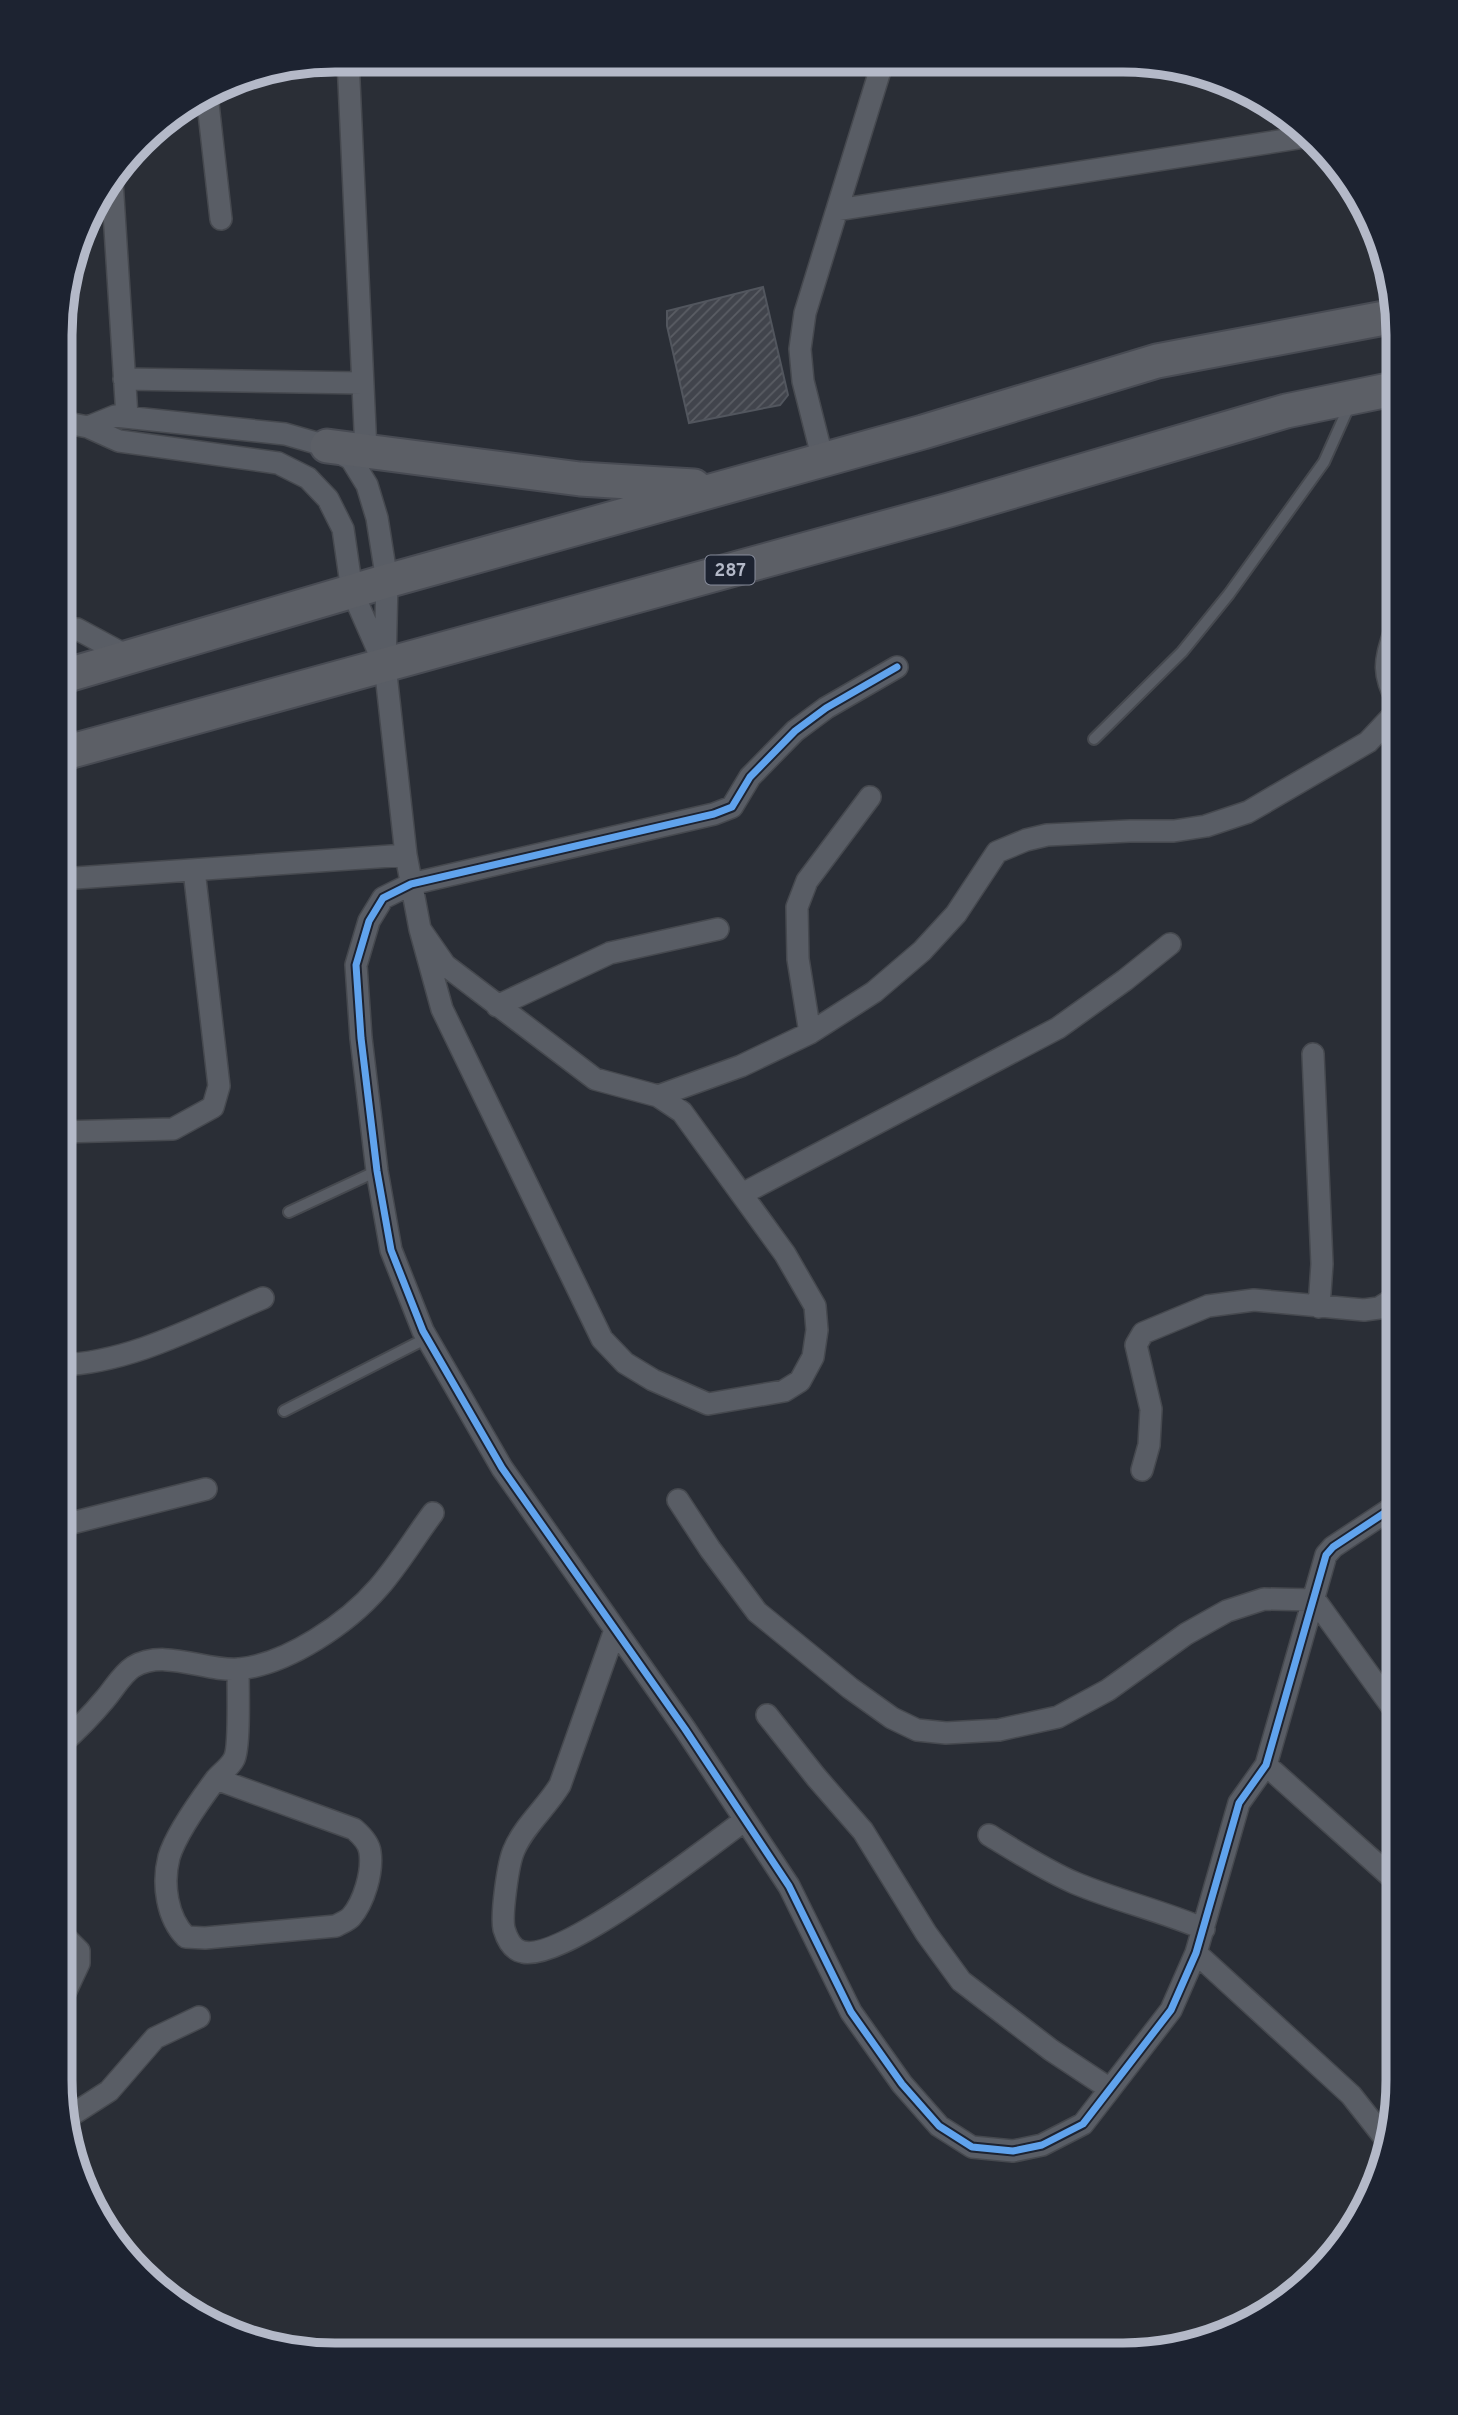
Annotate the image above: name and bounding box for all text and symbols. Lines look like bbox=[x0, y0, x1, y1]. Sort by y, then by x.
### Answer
road number: 287 bbox=[706, 556, 754, 584]

